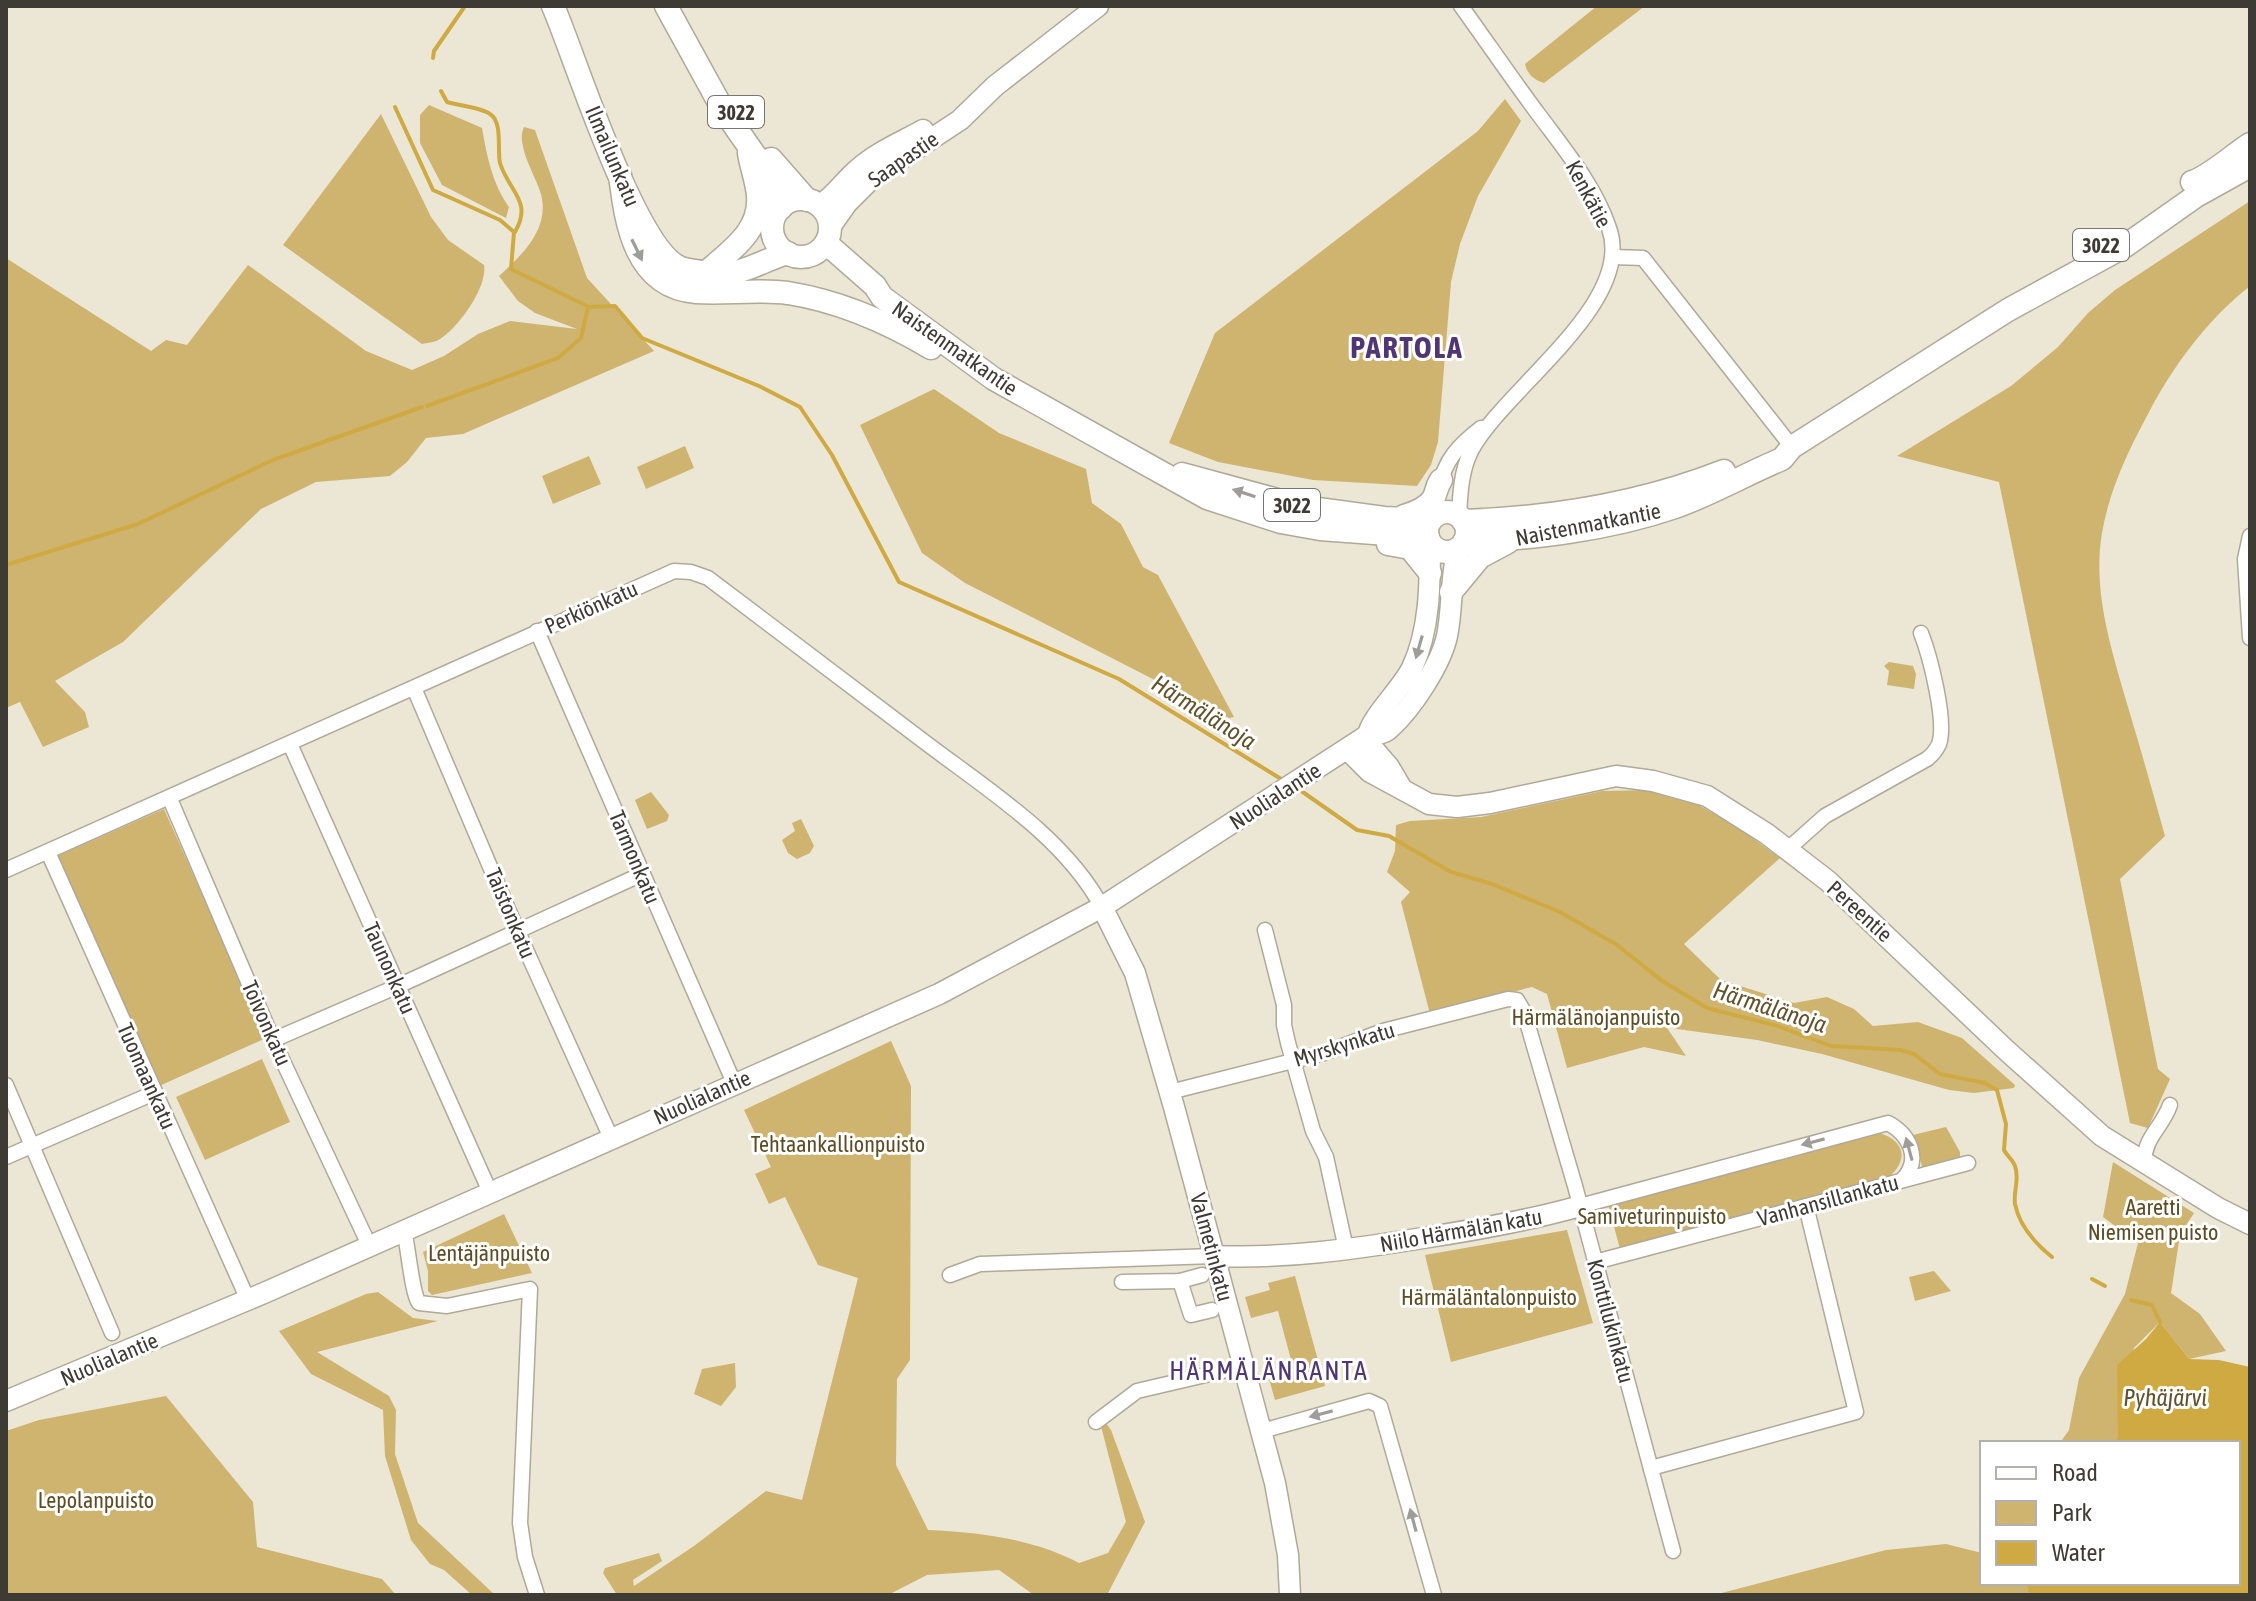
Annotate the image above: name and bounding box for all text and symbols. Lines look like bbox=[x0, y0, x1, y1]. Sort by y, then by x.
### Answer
road number: 3022 bbox=[708, 96, 764, 128]
street label: Ilmailunkatu bbox=[580, 102, 646, 210]
street label: Saapastie bbox=[863, 126, 943, 192]
street label: Kenkätie bbox=[1561, 156, 1617, 232]
road number: 3022 bbox=[2073, 229, 2129, 261]
one-way arrow bbox=[631, 239, 644, 262]
street label: Naistenmatkantie bbox=[887, 295, 1023, 401]
district label: PARTOLA bbox=[1350, 330, 1464, 364]
one-way arrow bbox=[1232, 486, 1256, 498]
road number: 3022 bbox=[1264, 489, 1320, 521]
street label: Naistenmatkantie bbox=[1513, 497, 1663, 551]
street label: Perkiönkatu bbox=[540, 575, 642, 639]
one-way arrow bbox=[1412, 636, 1425, 660]
water label: Härmälänoja bbox=[1147, 669, 1261, 755]
street label: Nuolialantie bbox=[1225, 757, 1325, 835]
street label: Tarmonkatu bbox=[604, 807, 666, 907]
street label: Taistonkatu bbox=[480, 864, 542, 962]
street label: Pereentie bbox=[1822, 875, 1898, 947]
street label: Taunonkatu bbox=[358, 918, 422, 1018]
street label: Toivonkatu bbox=[237, 976, 297, 1070]
water label: Härmälänoja bbox=[1710, 976, 1830, 1038]
park label: Härmälänojanpuisto bbox=[1512, 1004, 1680, 1030]
street label: Myrskynkatu bbox=[1290, 1016, 1398, 1072]
street label: Tuomaankatu bbox=[112, 1019, 182, 1133]
street label: Nuolialantie bbox=[650, 1064, 754, 1130]
park label: Tehtaankallionpuisto bbox=[751, 1131, 925, 1157]
one-way arrow bbox=[1902, 1136, 1914, 1161]
one-way arrow bbox=[1800, 1137, 1825, 1149]
street label: Vanhansillankatu bbox=[1755, 1169, 1901, 1231]
street label: Valmetinkatu bbox=[1185, 1190, 1239, 1304]
park label: Aaretti Niemisen puisto bbox=[2088, 1194, 2218, 1245]
street label: Niilo Härmälän katu bbox=[1378, 1203, 1544, 1257]
park label: Samiveturinpuisto bbox=[1578, 1203, 1726, 1229]
park label: Lentäjänpuisto bbox=[428, 1240, 550, 1266]
street label: Konttilukinkatu bbox=[1582, 1256, 1640, 1386]
park label: Härmäläntalonpuisto bbox=[1401, 1284, 1577, 1310]
street label: Nuolialantie bbox=[56, 1327, 162, 1391]
district label: HÄRMÄLÄNRANTA bbox=[1169, 1356, 1369, 1386]
water label: Pyhäjärvi bbox=[2123, 1384, 2207, 1411]
one-way arrow bbox=[1309, 1409, 1334, 1421]
legend bbox=[1980, 1441, 2240, 1585]
text: Road bbox=[2052, 1459, 2098, 1486]
park label: Lepolanpuisto bbox=[38, 1487, 154, 1513]
text: Park bbox=[2052, 1499, 2093, 1526]
one-way arrow bbox=[1406, 1507, 1419, 1531]
text: Water bbox=[2052, 1539, 2105, 1566]

